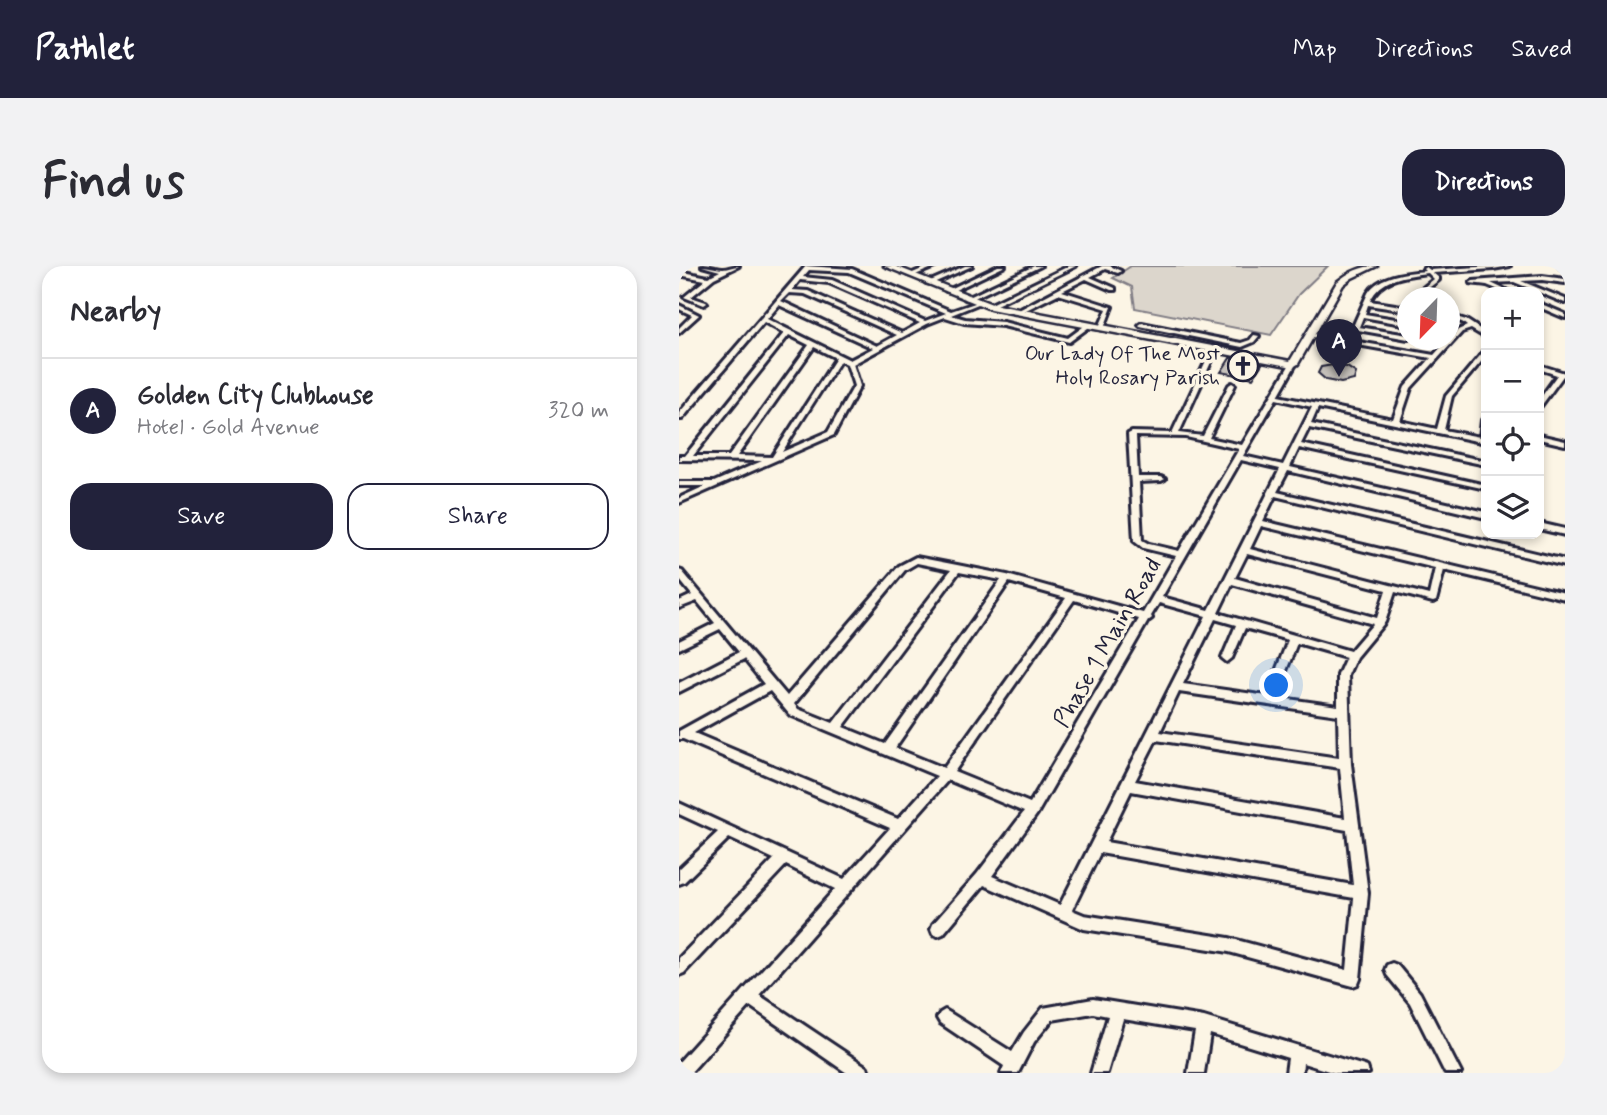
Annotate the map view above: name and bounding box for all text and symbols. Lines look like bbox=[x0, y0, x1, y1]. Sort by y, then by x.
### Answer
text: Pathlet bbox=[35, 27, 135, 71]
text: Map bbox=[1293, 34, 1337, 65]
text: Directions bbox=[1375, 34, 1473, 65]
text: Saved bbox=[1511, 34, 1572, 65]
button: Directions bbox=[1402, 149, 1565, 216]
text: Find us bbox=[42, 150, 185, 215]
north arrow bbox=[1397, 287, 1460, 350]
map controls bbox=[1481, 287, 1544, 539]
button: + bbox=[1481, 287, 1544, 350]
text: Nearby bbox=[70, 292, 161, 331]
pin: A bbox=[1316, 319, 1362, 377]
place label: Our Lady Of The Most Holy Rosary Parish bbox=[1025, 340, 1220, 392]
church icon: Our Lady Of The Most Holy Rosary Parish bbox=[1226, 349, 1260, 383]
button: − bbox=[1481, 350, 1544, 413]
text: Golden City Clubhouse bbox=[137, 379, 374, 413]
text: A bbox=[85, 396, 101, 426]
text: 320 m bbox=[548, 396, 609, 426]
text: Hotel · Gold Avenue bbox=[137, 413, 320, 443]
button: locate bbox=[1481, 413, 1544, 476]
button: layers bbox=[1481, 476, 1544, 539]
button: Save bbox=[70, 483, 333, 550]
button: Share bbox=[347, 483, 609, 550]
street label: Phase 1 Main Road bbox=[1047, 552, 1169, 734]
your location bbox=[1259, 668, 1293, 702]

